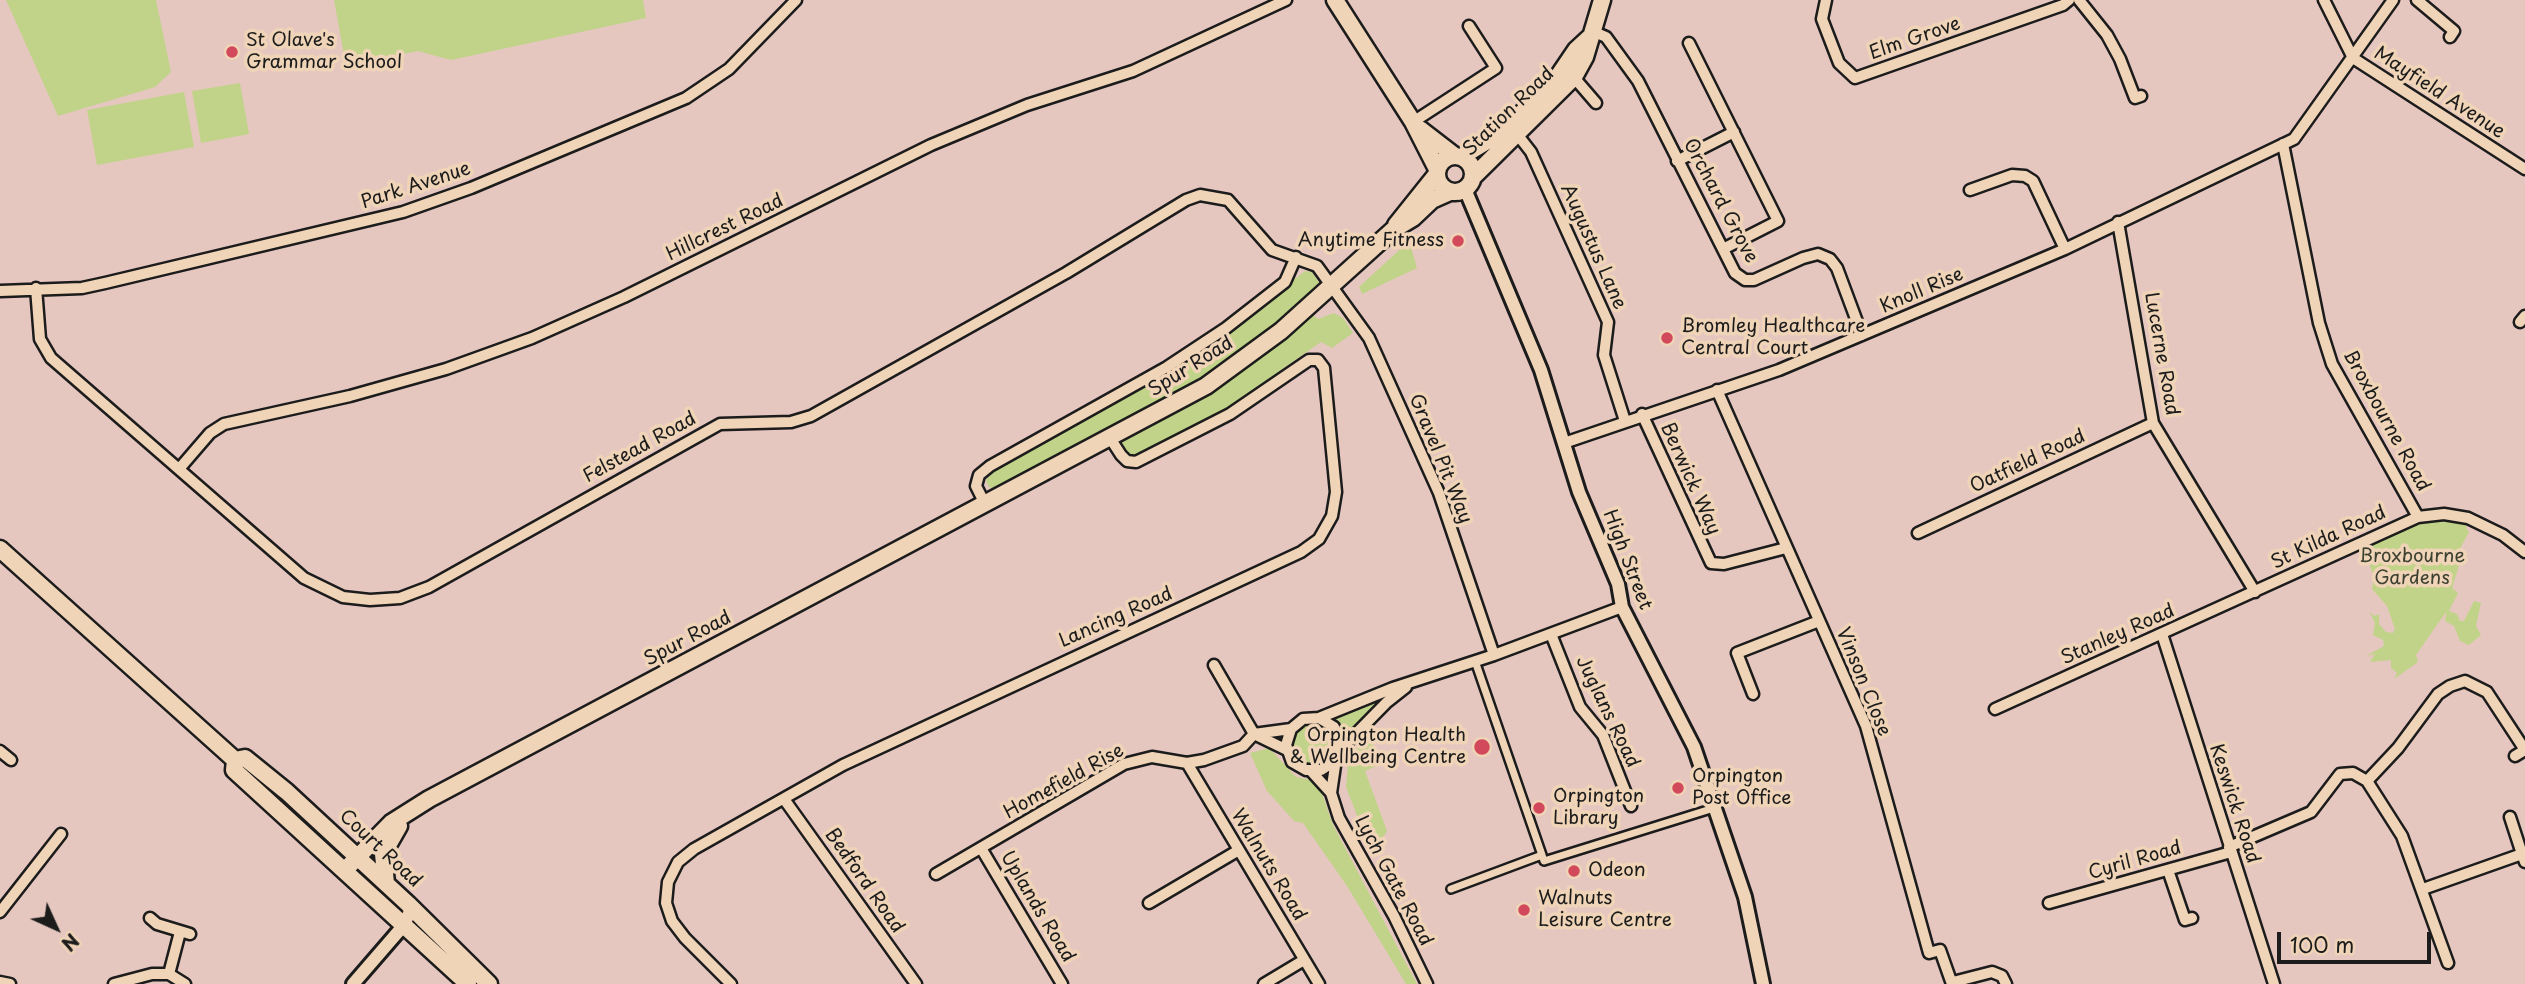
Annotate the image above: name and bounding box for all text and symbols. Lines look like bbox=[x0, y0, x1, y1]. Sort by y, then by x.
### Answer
street label: Elm Grove bbox=[1866, 13, 1964, 65]
place label: St Olave's Grammar School bbox=[246, 30, 402, 74]
street label: Mayfield Avenue bbox=[2369, 42, 2509, 144]
marker: St Olave's Grammar School bbox=[224, 44, 240, 60]
street label: Station Road bbox=[1459, 63, 1559, 161]
street label: Orchard Grove bbox=[1678, 135, 1762, 267]
street label: Park Avenue bbox=[358, 158, 474, 214]
street label: Augustus Lane bbox=[1555, 181, 1631, 313]
street label: Hillcrest Road bbox=[663, 190, 787, 266]
place label: Anytime Fitness bbox=[1298, 230, 1444, 252]
marker: Anytime Fitness bbox=[1450, 233, 1466, 249]
street label: Knoll Rise bbox=[1877, 263, 1967, 319]
street label: Lucerne Road bbox=[2139, 291, 2183, 417]
place label: Bromley Healthcare Central Court bbox=[1681, 316, 1865, 360]
marker: Bromley Healthcare Central Court bbox=[1659, 330, 1675, 346]
street label: Spur Road bbox=[1144, 332, 1238, 402]
street label: Broxbourne Road bbox=[2338, 346, 2434, 496]
street label: Gravel Pit Way bbox=[1404, 391, 1476, 527]
street label: Felstead Road bbox=[579, 408, 701, 488]
street label: Berwick Way bbox=[1655, 419, 1725, 539]
street label: Oatfield Road bbox=[1967, 425, 2089, 499]
street label: St Kilda Road bbox=[2268, 501, 2390, 575]
street label: High Street bbox=[1598, 507, 1656, 613]
park label: Broxbourne Gardens bbox=[2359, 546, 2465, 590]
street label: Lancing Road bbox=[1056, 583, 1176, 653]
street label: Stanley Road bbox=[2058, 600, 2178, 670]
street label: Spur Road bbox=[640, 606, 736, 672]
street label: Vinson Close bbox=[1831, 624, 1895, 740]
street label: Juglans Road bbox=[1570, 652, 1644, 772]
place label: Orpington Health & Wellbeing Centre bbox=[1290, 725, 1466, 769]
marker: Orpington Health & Wellbeing Centre bbox=[1472, 737, 1492, 757]
street label: Homefield Rise bbox=[1000, 740, 1128, 824]
street label: Keswick Road bbox=[2204, 741, 2264, 867]
place label: Orpington Post Office bbox=[1692, 766, 1791, 810]
marker: Orpington Post Office bbox=[1670, 780, 1686, 796]
place label: Orpington Library bbox=[1553, 786, 1644, 830]
marker: Orpington Library bbox=[1531, 800, 1547, 816]
street label: Court Road bbox=[334, 805, 426, 893]
street label: Walnuts Road bbox=[1226, 805, 1310, 925]
street label: Lych Gate Road bbox=[1349, 812, 1437, 950]
street label: Bedford Road bbox=[819, 824, 909, 938]
street label: Cyril Road bbox=[2086, 837, 2184, 885]
street label: Uplands Road bbox=[995, 847, 1079, 967]
place label: Odeon bbox=[1588, 860, 1646, 882]
marker: Odeon bbox=[1566, 863, 1582, 879]
place label: Walnuts Leisure Centre bbox=[1538, 888, 1672, 932]
north arrow bbox=[21, 893, 91, 963]
marker: Walnuts Leisure Centre bbox=[1516, 902, 1532, 918]
scale bar bbox=[2280, 918, 2434, 962]
text: N bbox=[56, 928, 86, 958]
text: 100 m bbox=[2290, 928, 2354, 960]

